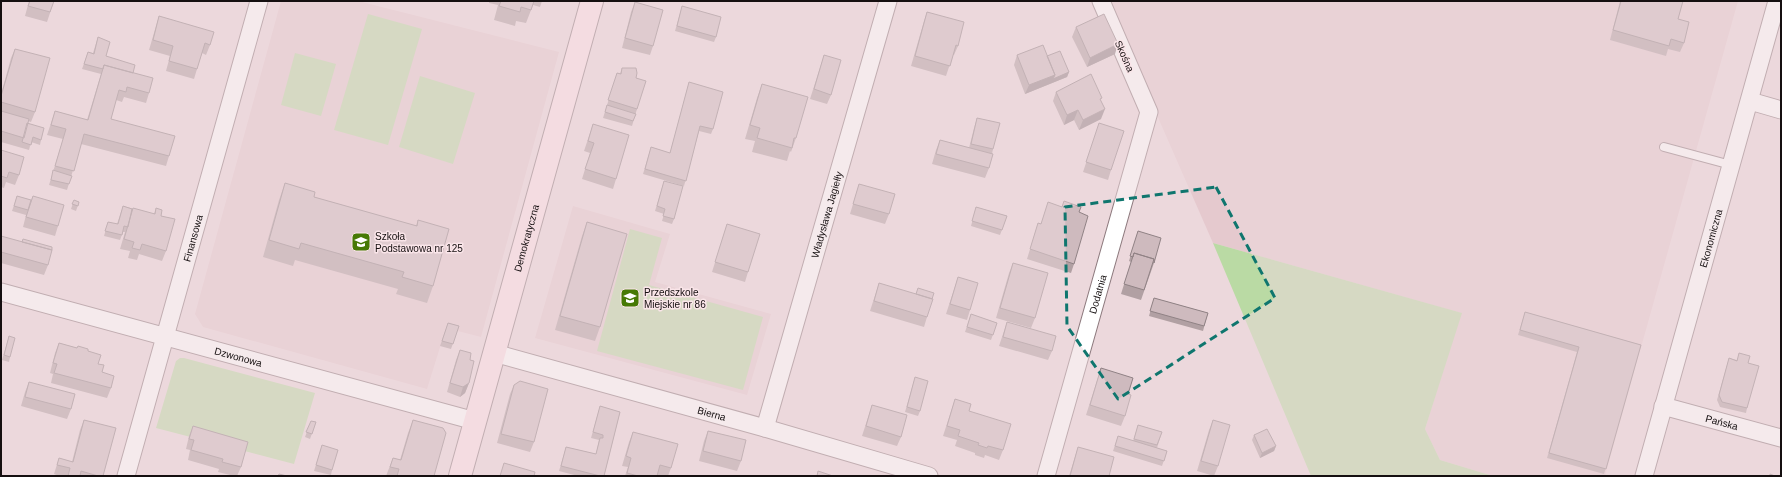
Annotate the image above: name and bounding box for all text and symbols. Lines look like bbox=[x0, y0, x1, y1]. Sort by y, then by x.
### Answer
street label: Skośna bbox=[1113, 39, 1137, 74]
street label: Władysława Jagiełły bbox=[809, 170, 845, 259]
street label: Demokratyczna bbox=[512, 203, 541, 273]
street label: Ekonomiczna bbox=[1698, 207, 1725, 269]
street label: Finansowa bbox=[181, 213, 205, 263]
school or university icon: Szkoła Podstawowa nr 125 bbox=[350, 231, 372, 253]
place label: Szkoła Podstawowa nr 125 bbox=[375, 231, 463, 254]
street label: Dodatnia bbox=[1087, 273, 1109, 315]
school or university icon: Przedszkole Miejskie nr 86 bbox=[619, 287, 641, 309]
place label: Przedszkole Miejskie nr 86 bbox=[644, 287, 706, 310]
street label: Dzwonowa bbox=[213, 345, 264, 369]
street label: Bierna bbox=[696, 405, 728, 423]
street label: Pańska bbox=[1704, 413, 1740, 432]

